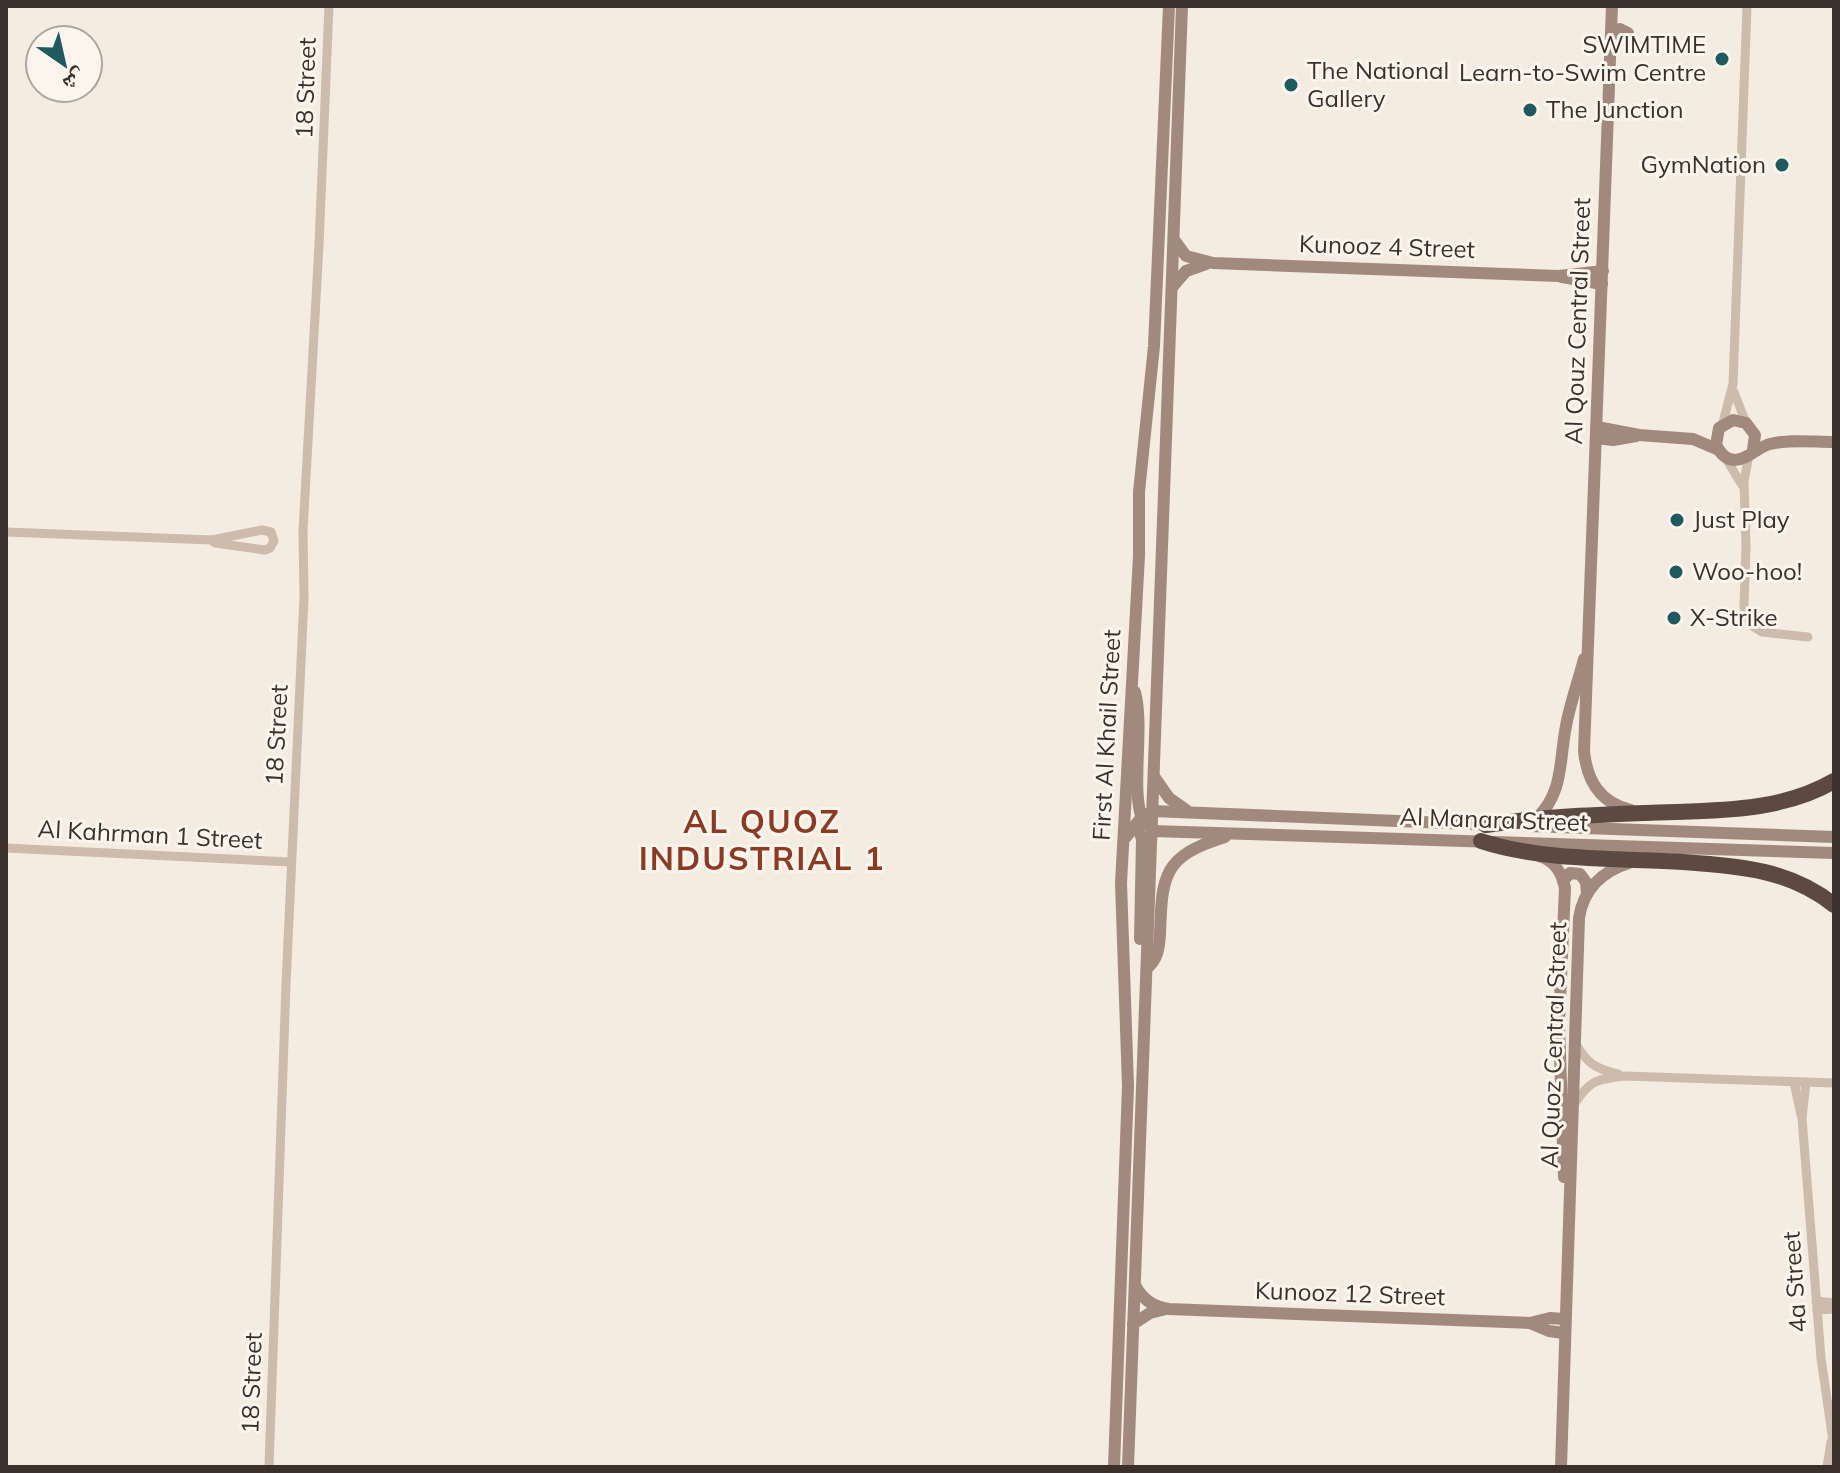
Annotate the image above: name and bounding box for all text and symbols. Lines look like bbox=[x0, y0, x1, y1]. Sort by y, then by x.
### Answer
north arrow bbox=[24, 24, 104, 104]
place label: SWIMTIME Learn-to-Swim Centre bbox=[1459, 29, 1706, 87]
street label: 18 Street bbox=[288, 37, 322, 139]
marker: SWIMTIME Learn-to-Swim Centre bbox=[1713, 50, 1731, 68]
place label: The National Gallery bbox=[1307, 55, 1449, 113]
text: ش bbox=[58, 62, 93, 99]
marker: The National Gallery bbox=[1282, 76, 1300, 94]
place label: The Junction bbox=[1546, 94, 1683, 124]
marker: The Junction bbox=[1521, 101, 1539, 119]
place label: GymNation bbox=[1640, 149, 1766, 179]
marker: GymNation bbox=[1773, 156, 1791, 174]
street label: Al Qouz Central Street bbox=[1558, 197, 1596, 445]
street label: Kunooz 4 Street bbox=[1299, 228, 1475, 264]
place label: Just Play bbox=[1693, 504, 1790, 534]
marker: Just Play bbox=[1668, 511, 1686, 529]
place label: Woo-hoo! bbox=[1692, 556, 1802, 586]
marker: Woo-hoo! bbox=[1667, 563, 1685, 581]
place label: X-Strike bbox=[1690, 602, 1778, 632]
marker: X-Strike bbox=[1665, 609, 1683, 627]
street label: First Al Khail Street bbox=[1085, 629, 1127, 841]
street label: 18 Street bbox=[258, 684, 294, 786]
district label: AL QUOZ INDUSTRIAL 1 bbox=[639, 801, 885, 878]
street label: Al Manara Street bbox=[1399, 801, 1589, 837]
street label: Al Kahrman 1 Street bbox=[37, 813, 263, 855]
street label: Al Quoz Central Street bbox=[1534, 921, 1572, 1169]
street label: 4a Street bbox=[1776, 1230, 1813, 1334]
street label: Kunooz 12 Street bbox=[1254, 1275, 1446, 1311]
street label: 18 Street bbox=[234, 1332, 268, 1434]

